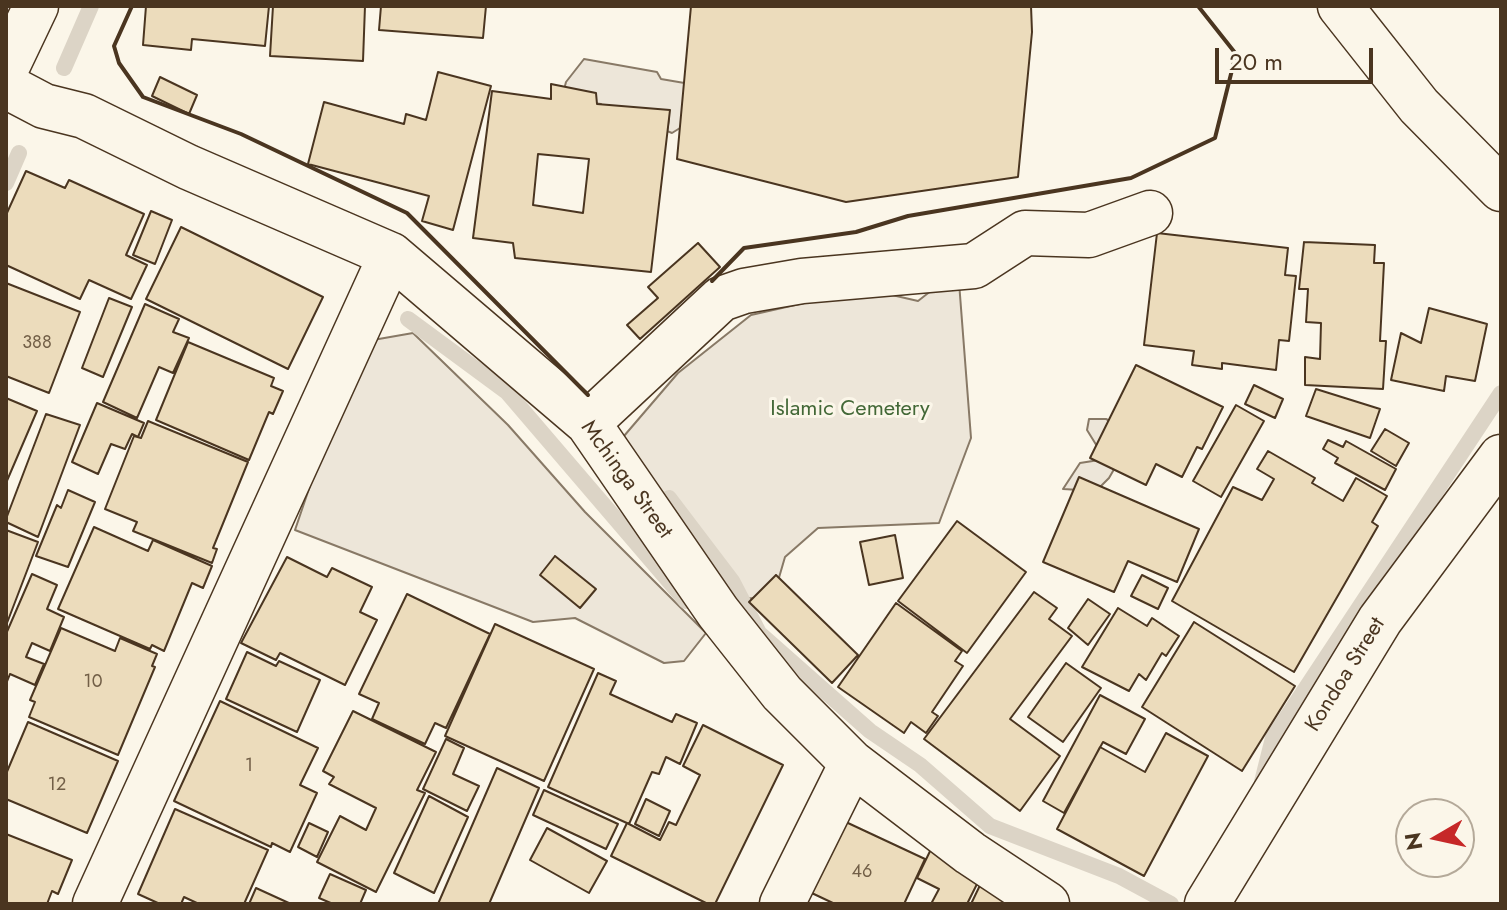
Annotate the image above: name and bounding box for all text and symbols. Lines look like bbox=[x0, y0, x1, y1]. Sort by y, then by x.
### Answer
scale bar bbox=[1219, 32, 1377, 82]
text: 20 m bbox=[1229, 44, 1283, 79]
house number: 388 bbox=[22, 333, 52, 355]
park label: Islamic Cemetery bbox=[770, 397, 930, 423]
street label: Mchinga Street bbox=[574, 416, 678, 544]
street label: Kondoa Street bbox=[1300, 613, 1392, 737]
house number: 10 bbox=[84, 672, 102, 694]
house number: 1 bbox=[245, 756, 253, 778]
house number: 12 bbox=[48, 775, 66, 797]
north arrow bbox=[1395, 798, 1475, 878]
text: N bbox=[1396, 830, 1430, 853]
house number: 46 bbox=[852, 862, 872, 884]

